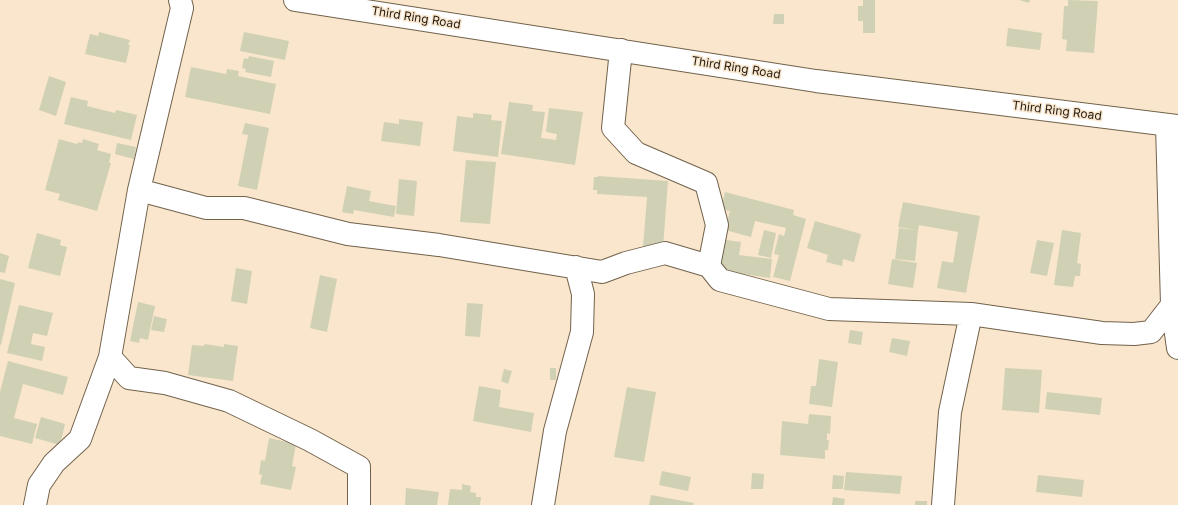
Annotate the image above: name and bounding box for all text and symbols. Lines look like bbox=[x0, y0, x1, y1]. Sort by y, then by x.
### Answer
street label: Third Ring Road bbox=[370, 4, 462, 32]
street label: Third Ring Road bbox=[690, 54, 782, 82]
street label: Third Ring Road bbox=[1011, 98, 1103, 124]

